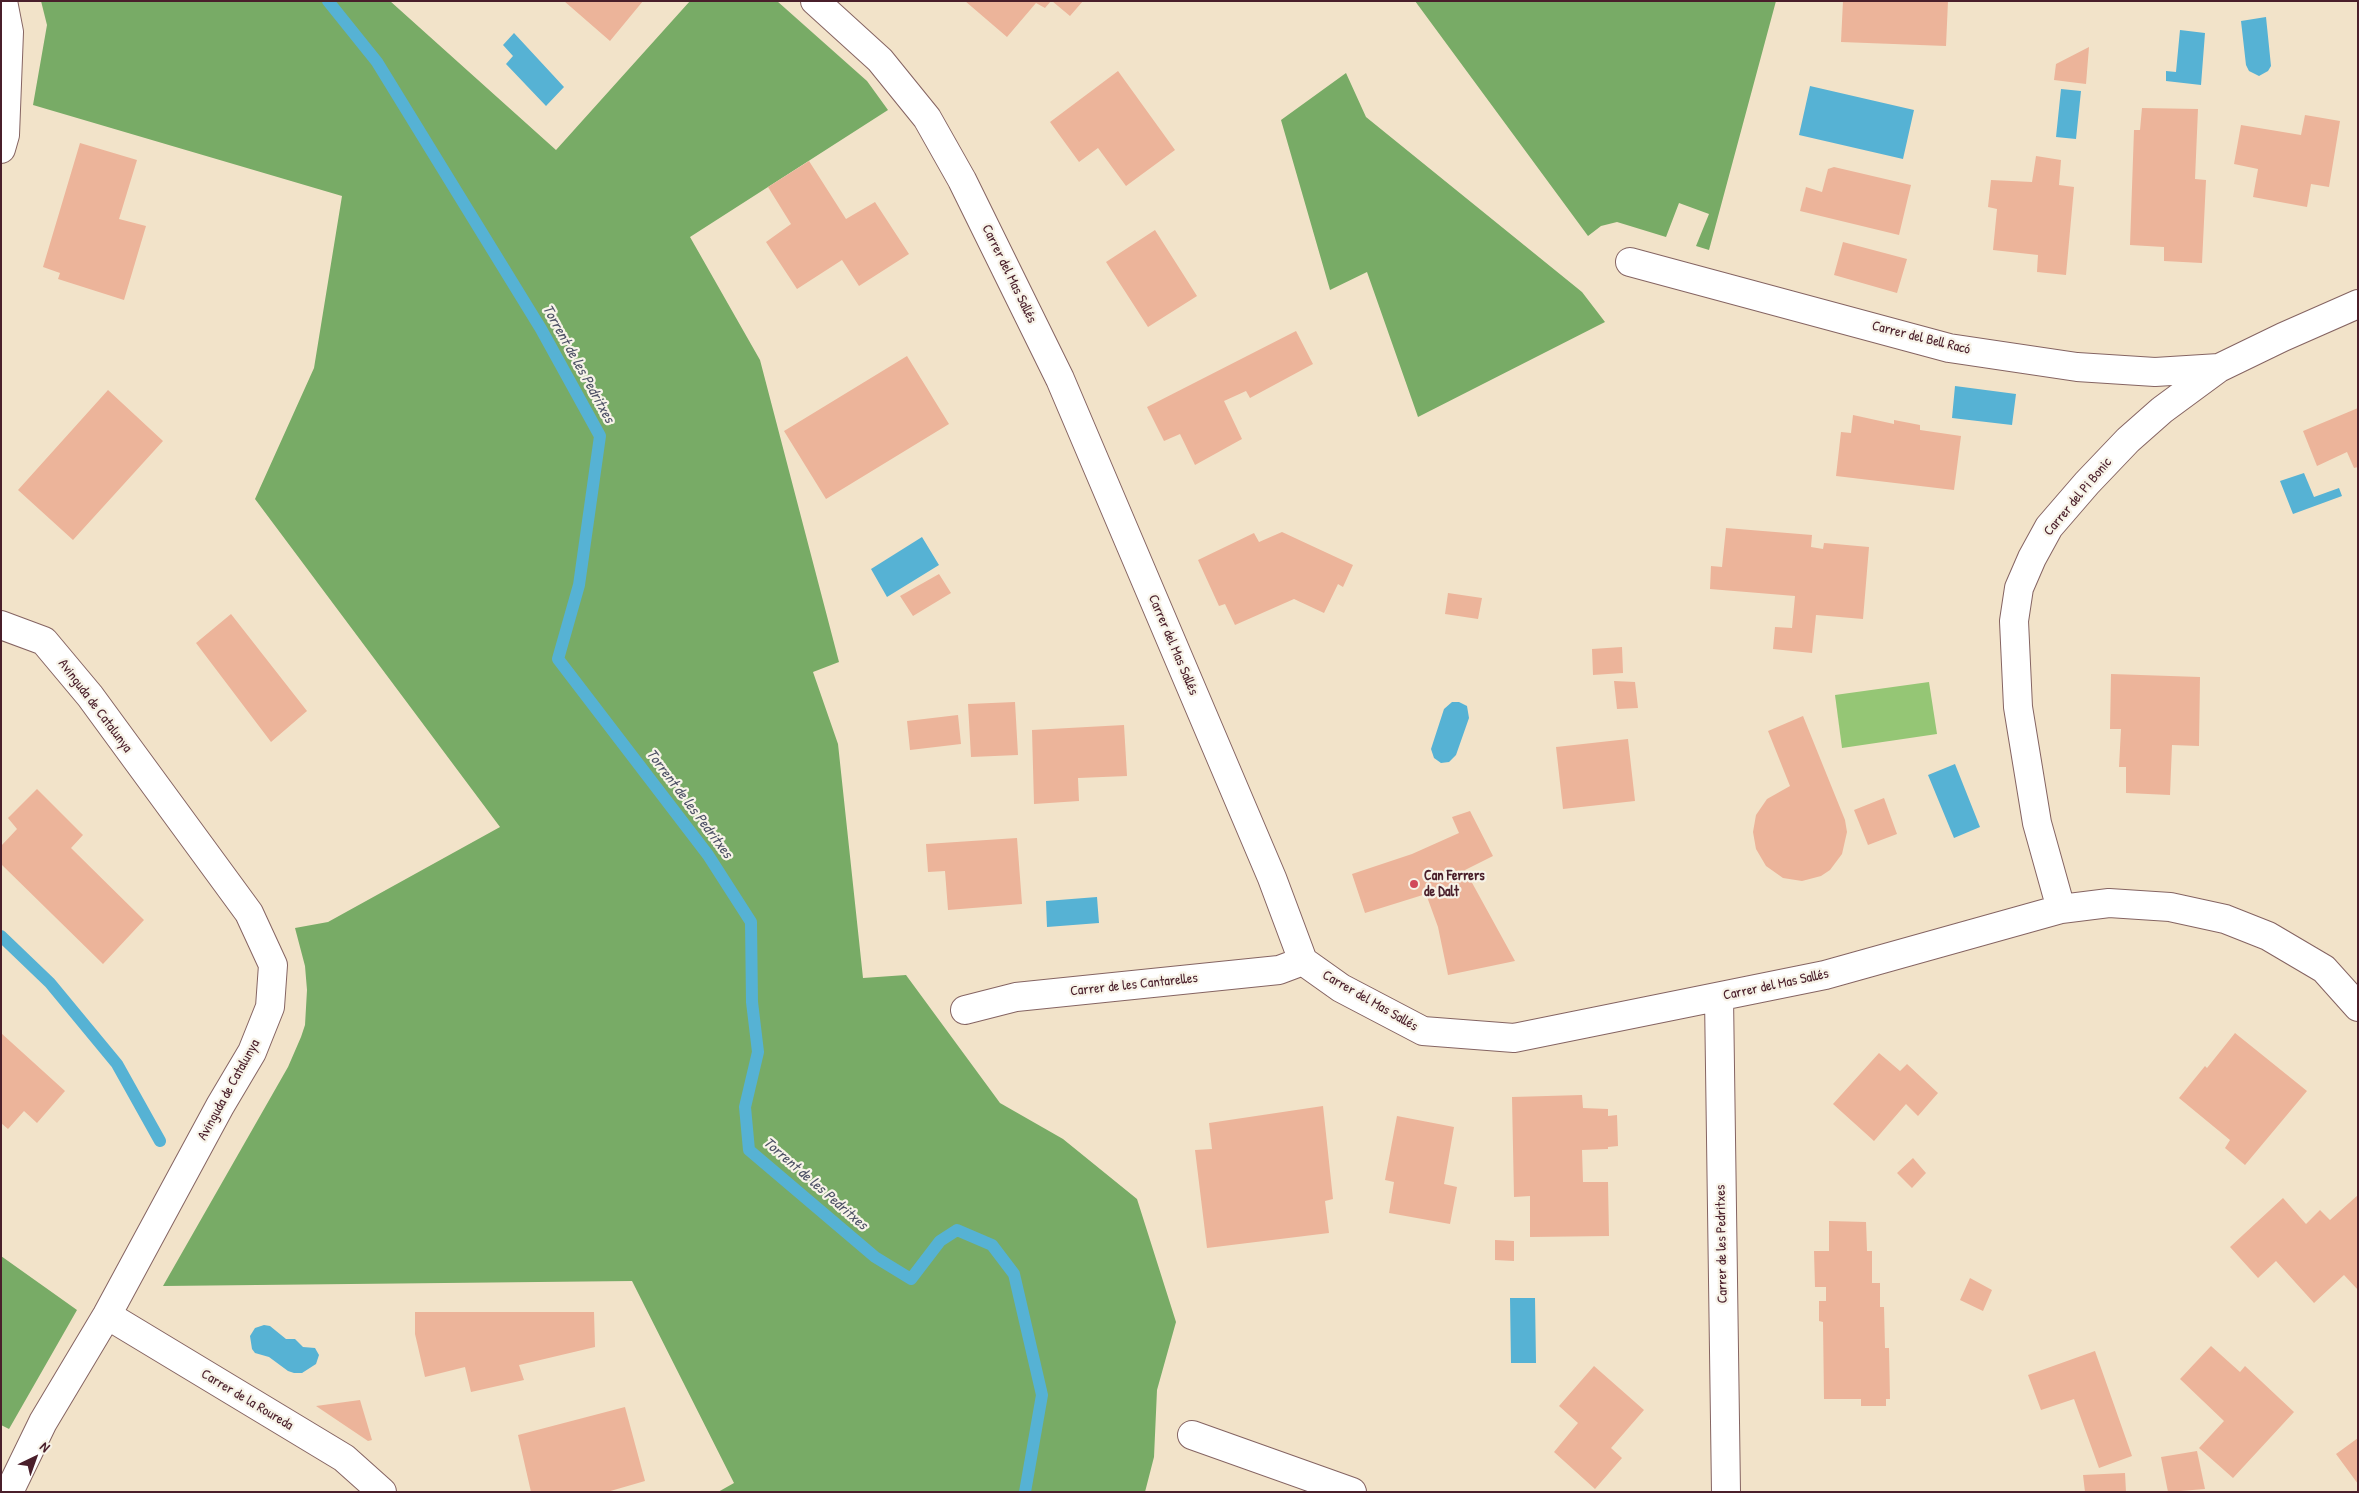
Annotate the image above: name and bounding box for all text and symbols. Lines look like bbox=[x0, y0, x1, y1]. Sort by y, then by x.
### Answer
street label: Carrer del Mas Sallés bbox=[978, 222, 1040, 326]
water label: Torrent de les Pedritxes bbox=[538, 302, 618, 426]
street label: Carrer del Bell Racó bbox=[1870, 318, 1972, 358]
street label: Carrer del Pi Bonic bbox=[2040, 455, 2116, 539]
street label: Carrer del Mas Sallés bbox=[1144, 592, 1202, 698]
street label: Avinguda de Catalunya bbox=[54, 656, 136, 756]
water label: Torrent de les Pedritxes bbox=[642, 746, 736, 862]
place label: Can Ferrers de Dalt bbox=[1424, 868, 1485, 900]
marker: Can Ferrers de Dalt bbox=[1408, 878, 1420, 890]
street label: Carrer del Mas Sallés bbox=[1722, 966, 1830, 1004]
street label: Carrer del Mas Sallés bbox=[1319, 967, 1421, 1035]
street label: Carrer de les Cantarelles bbox=[1069, 970, 1199, 1000]
street label: Avinguda de Catalunya bbox=[194, 1037, 264, 1143]
water label: Torrent de les Pedritxes bbox=[759, 1134, 871, 1234]
street label: Carrer de les Pedritxes bbox=[1713, 1185, 1731, 1303]
street label: Carrer de la Roureda bbox=[198, 1366, 296, 1434]
north arrow bbox=[10, 1433, 60, 1483]
text: N bbox=[36, 1437, 54, 1456]

